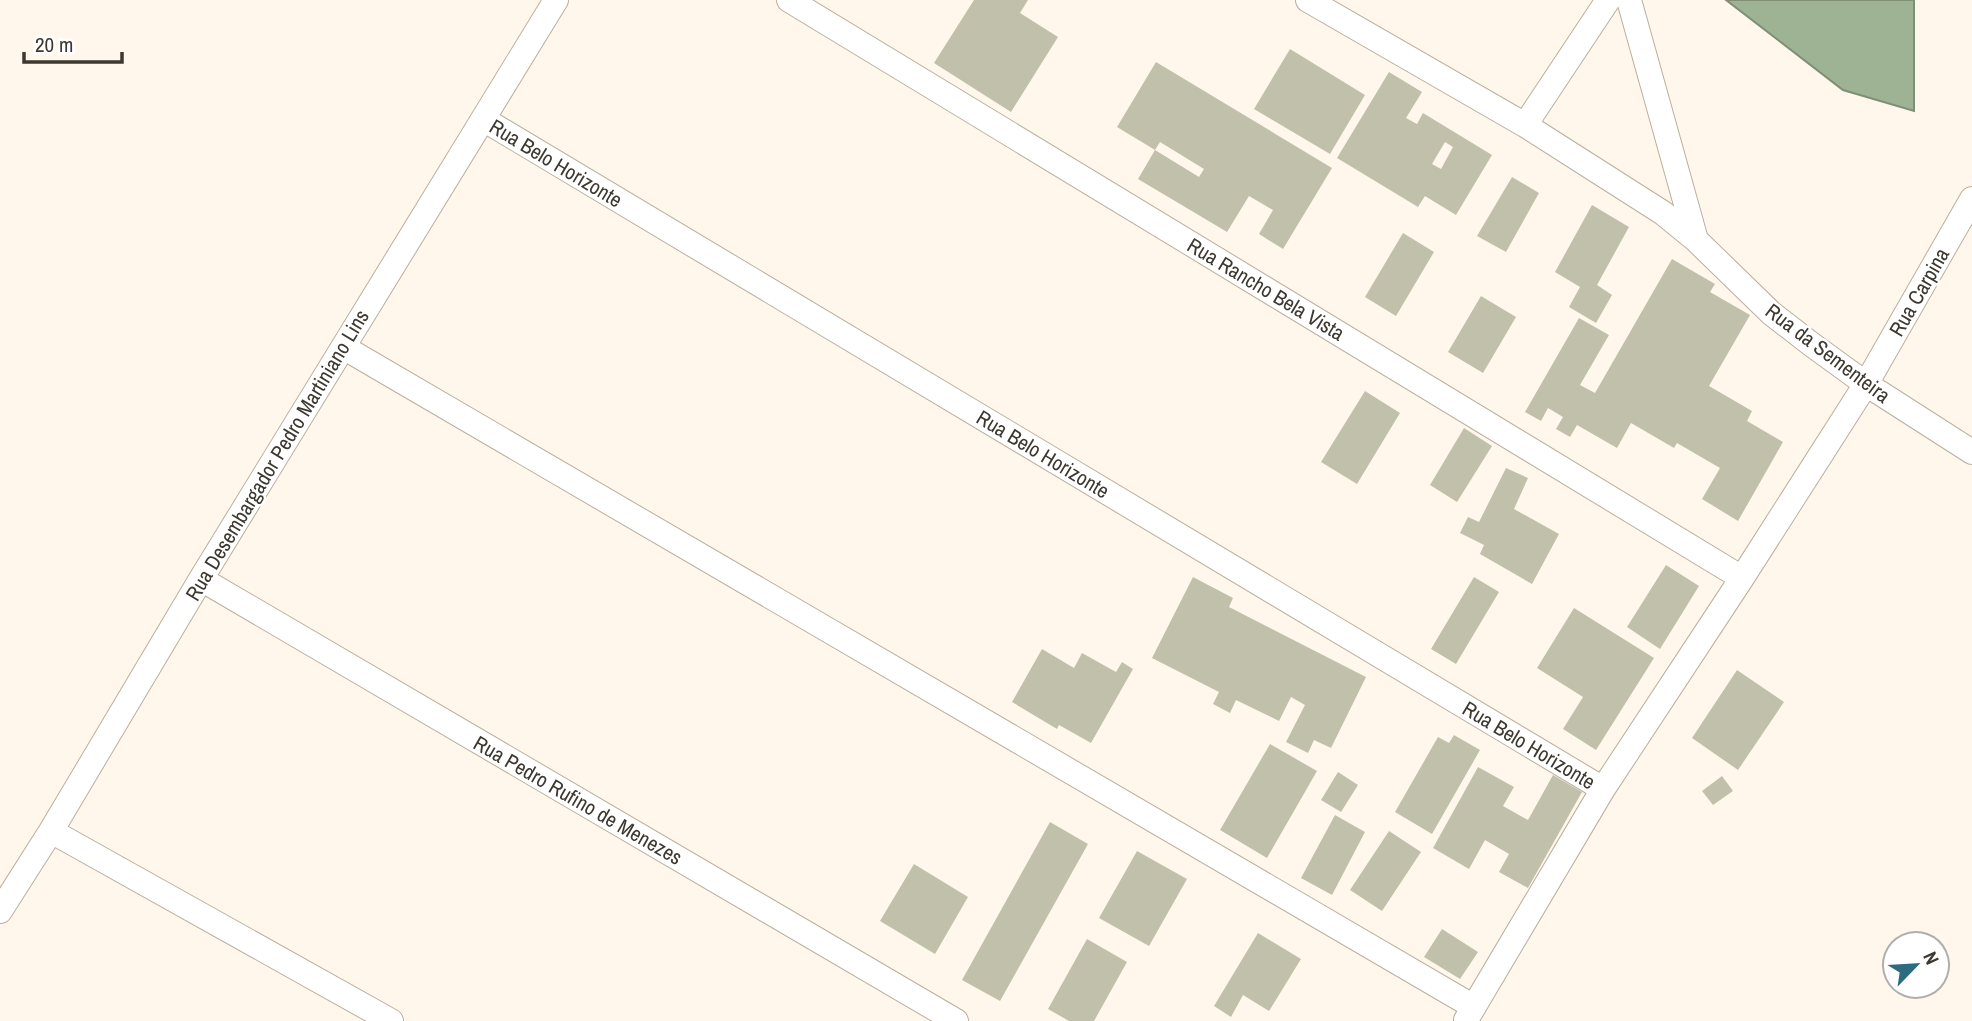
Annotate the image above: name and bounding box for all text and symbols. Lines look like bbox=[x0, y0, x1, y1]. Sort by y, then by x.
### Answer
scale bar bbox=[24, 21, 122, 65]
text: 20 m bbox=[35, 30, 73, 59]
street label: Rua Belo Horizonte bbox=[484, 112, 628, 214]
street label: Rua Rancho Bela Vista bbox=[1182, 231, 1350, 348]
street label: Rua Carpina bbox=[1882, 242, 1956, 342]
street label: Rua da Sementeira bbox=[1760, 296, 1897, 410]
street label: Rua Desembargador Pedro Martiniano Lins bbox=[178, 304, 376, 606]
street label: Rua Belo Horizonte bbox=[971, 403, 1115, 505]
street label: Rua Belo Horizonte bbox=[1457, 694, 1601, 796]
street label: Rua Pedro Rufino de Menezes bbox=[468, 728, 688, 872]
north arrow bbox=[1881, 930, 1951, 1000]
text: N bbox=[1917, 947, 1946, 968]

